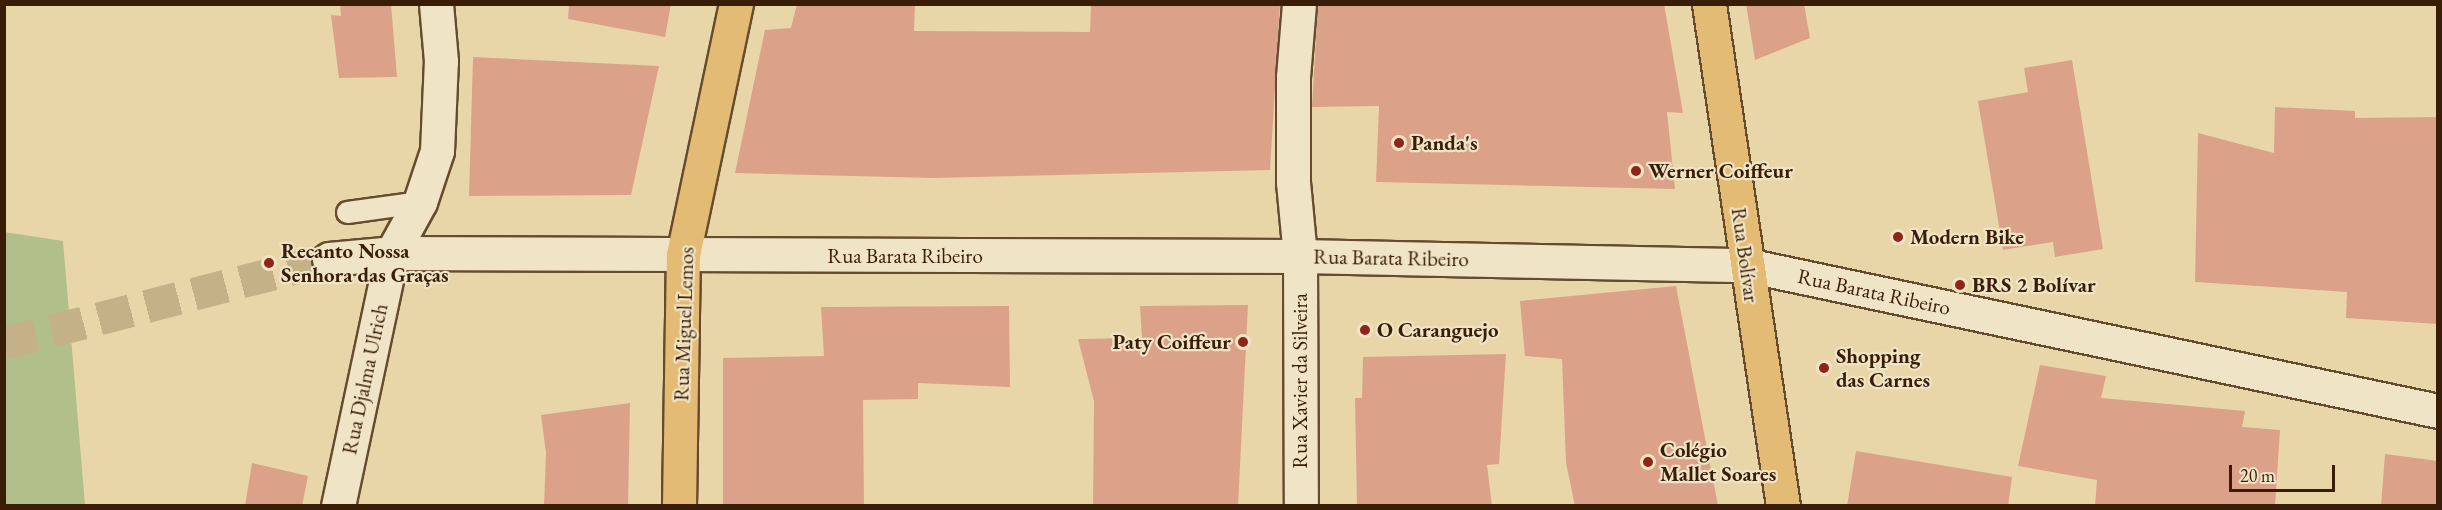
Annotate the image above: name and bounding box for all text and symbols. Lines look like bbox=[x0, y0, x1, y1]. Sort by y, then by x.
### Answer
place label: Panda's bbox=[1411, 130, 1478, 156]
marker: Panda's bbox=[1392, 136, 1406, 150]
place label: Werner Coiffeur bbox=[1648, 158, 1793, 184]
marker: Werner Coiffeur bbox=[1629, 164, 1643, 178]
street label: Rua Bolívar bbox=[1726, 206, 1764, 304]
place label: Modern Bike bbox=[1910, 224, 2024, 250]
marker: Modern Bike bbox=[1891, 230, 1905, 244]
place label: Recanto Nossa Senhora das Graças bbox=[281, 238, 449, 288]
street label: Rua Barata Ribeiro bbox=[827, 243, 983, 269]
street label: Rua Barata Ribeiro bbox=[1313, 244, 1469, 272]
street label: Rua Miguel Lemos bbox=[669, 246, 699, 402]
marker: Recanto Nossa Senhora das Graças bbox=[262, 256, 276, 270]
street label: Rua Barata Ribeiro bbox=[1795, 264, 1953, 320]
place label: BRS 2 Bolívar bbox=[1972, 272, 2096, 298]
marker: BRS 2 Bolívar bbox=[1953, 278, 1967, 292]
street label: Rua Xavier da Silveira bbox=[1287, 293, 1313, 469]
street label: Rua Djalma Ulrich bbox=[337, 301, 393, 457]
place label: O Caranguejo bbox=[1377, 317, 1499, 343]
marker: O Caranguejo bbox=[1358, 323, 1372, 337]
place label: Paty Coiffeur bbox=[1113, 329, 1231, 355]
marker: Paty Coiffeur bbox=[1236, 335, 1250, 349]
place label: Shopping das Carnes bbox=[1836, 343, 1930, 393]
marker: Shopping das Carnes bbox=[1817, 361, 1831, 375]
place label: Colégio Mallet Soares bbox=[1660, 437, 1776, 487]
scale bar bbox=[2232, 453, 2338, 491]
marker: Colégio Mallet Soares bbox=[1641, 455, 1655, 469]
text: 20 m bbox=[2240, 464, 2275, 487]

